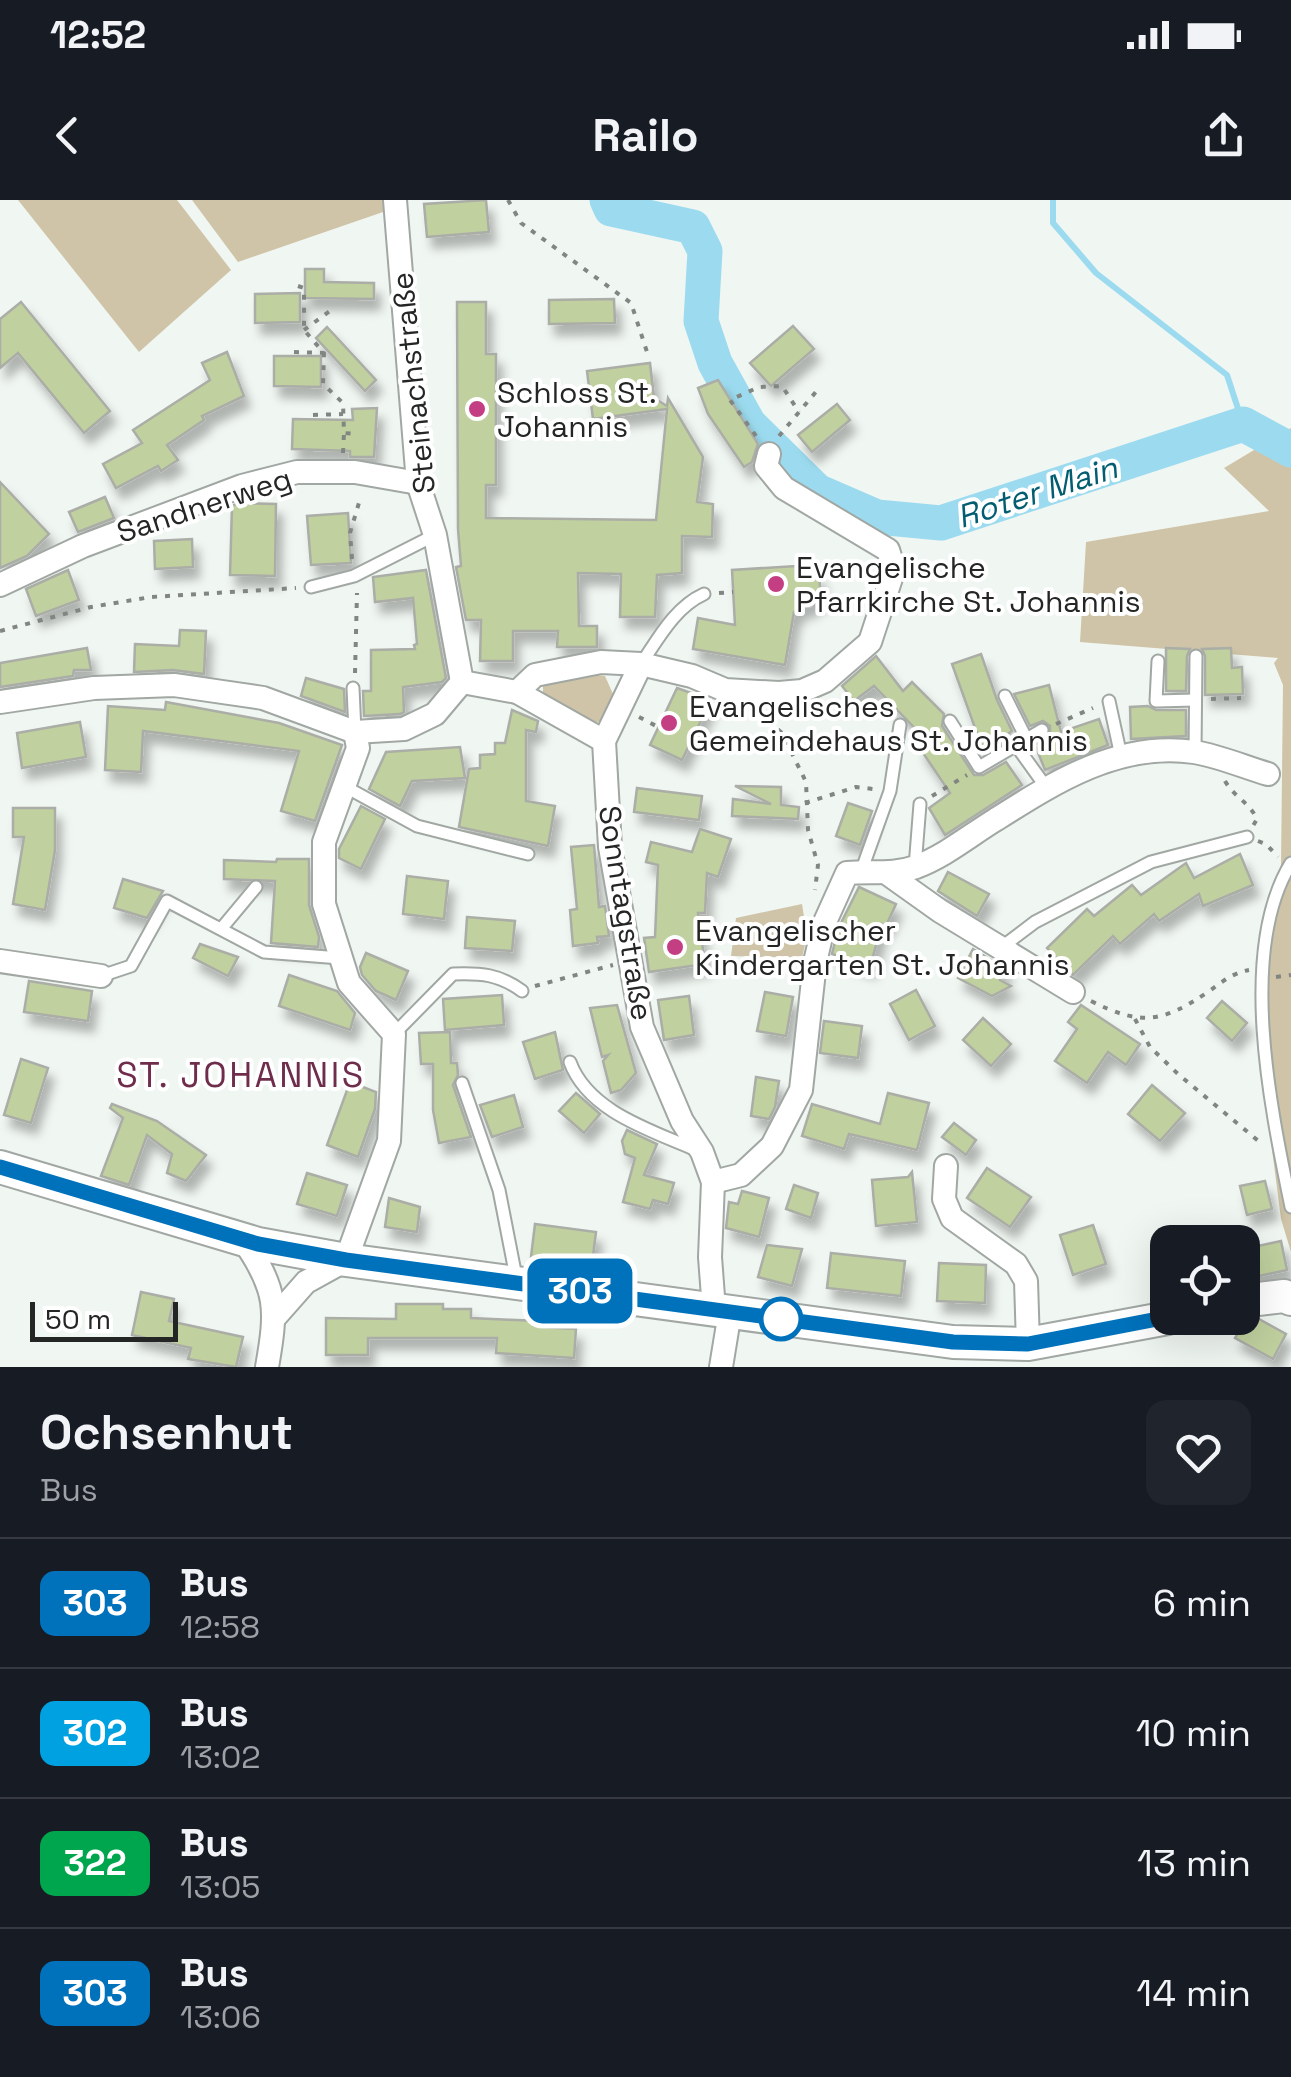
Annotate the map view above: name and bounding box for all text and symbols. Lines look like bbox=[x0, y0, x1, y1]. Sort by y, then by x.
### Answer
text: 12:52 bbox=[50, 11, 146, 59]
text: Railo bbox=[593, 107, 698, 164]
icon: back bbox=[40, 108, 95, 163]
icon: share bbox=[1196, 108, 1251, 163]
street label: Steinachstraße bbox=[382, 270, 444, 496]
place label: Schloss St. Johannis bbox=[497, 373, 657, 446]
marker: Schloss St. Johannis bbox=[466, 398, 488, 420]
water label: Roter Main bbox=[952, 447, 1124, 537]
street label: Sandnerweg bbox=[112, 458, 296, 552]
place label: Evangelische Pfarrkirche St. Johannis bbox=[796, 548, 1141, 621]
marker: Evangelische Pfarrkirche St. Johannis bbox=[765, 573, 787, 595]
place label: Evangelisches Gemeindehaus St. Johannis bbox=[689, 687, 1088, 760]
marker: Evangelisches Gemeindehaus St. Johannis bbox=[658, 712, 680, 734]
street label: Sonntagstraße bbox=[590, 803, 662, 1023]
place label: Evangelischer Kindergarten St. Johannis bbox=[695, 911, 1069, 984]
marker: Evangelischer Kindergarten St. Johannis bbox=[664, 936, 686, 958]
district label: ST. JOHANNIS bbox=[116, 1053, 366, 1097]
map controls bbox=[1150, 1225, 1260, 1335]
button: locate bbox=[1150, 1225, 1260, 1335]
line badge: 303 bbox=[522, 1258, 638, 1324]
text: 303 bbox=[547, 1269, 613, 1313]
scale bar bbox=[30, 1297, 178, 1342]
unlabelled marker bbox=[760, 1298, 802, 1340]
text: 50 m bbox=[45, 1301, 111, 1337]
button: heart bbox=[1146, 1400, 1251, 1505]
text: Ochsenhut bbox=[40, 1402, 293, 1463]
text: Bus bbox=[40, 1470, 98, 1510]
text: Bus bbox=[180, 1559, 249, 1607]
text: 6 min bbox=[1153, 1579, 1251, 1627]
text: 303 bbox=[62, 1581, 128, 1625]
text: 12:58 bbox=[180, 1607, 260, 1647]
text: Bus bbox=[180, 1689, 249, 1737]
text: 10 min bbox=[1136, 1709, 1251, 1757]
text: 302 bbox=[63, 1711, 127, 1755]
text: 13:02 bbox=[180, 1737, 261, 1777]
text: Bus bbox=[180, 1819, 249, 1867]
text: 13 min bbox=[1137, 1839, 1251, 1887]
text: 322 bbox=[64, 1841, 126, 1885]
text: 13:05 bbox=[180, 1867, 260, 1907]
text: Bus bbox=[180, 1949, 249, 1997]
text: 14 min bbox=[1136, 1969, 1251, 2017]
text: 303 bbox=[62, 1971, 128, 2015]
text: 13:06 bbox=[180, 1997, 261, 2037]

